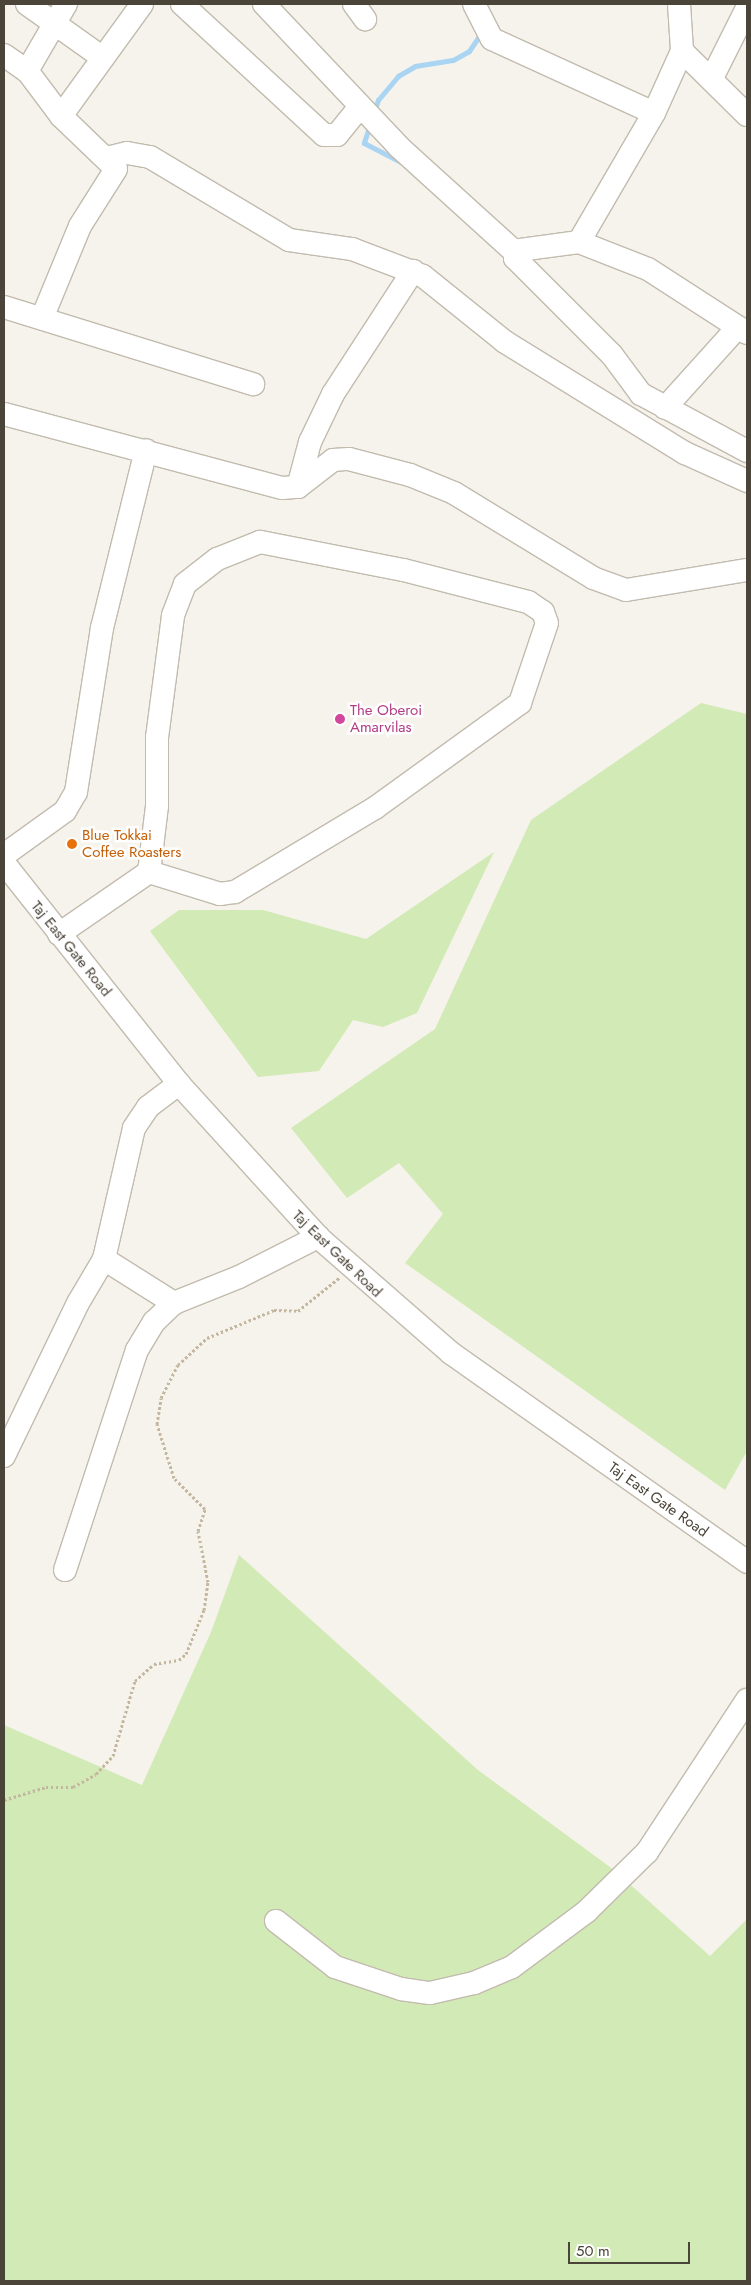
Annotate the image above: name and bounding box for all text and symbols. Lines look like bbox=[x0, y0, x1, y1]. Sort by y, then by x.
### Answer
place label: The Oberoi Amarvilas bbox=[350, 701, 422, 736]
marker: The Oberoi Amarvilas bbox=[334, 713, 346, 725]
place label: Blue Tokkai Coffee Roasters bbox=[82, 826, 181, 861]
marker: Blue Tokkai Coffee Roasters bbox=[66, 838, 78, 850]
street label: Taj East Gate Road bbox=[27, 898, 115, 1000]
street label: Taj East Gate Road bbox=[288, 1207, 386, 1301]
street label: Taj East Gate Road bbox=[605, 1459, 711, 1541]
scale bar bbox=[571, 2232, 694, 2264]
text: 50 m bbox=[576, 2240, 610, 2262]

